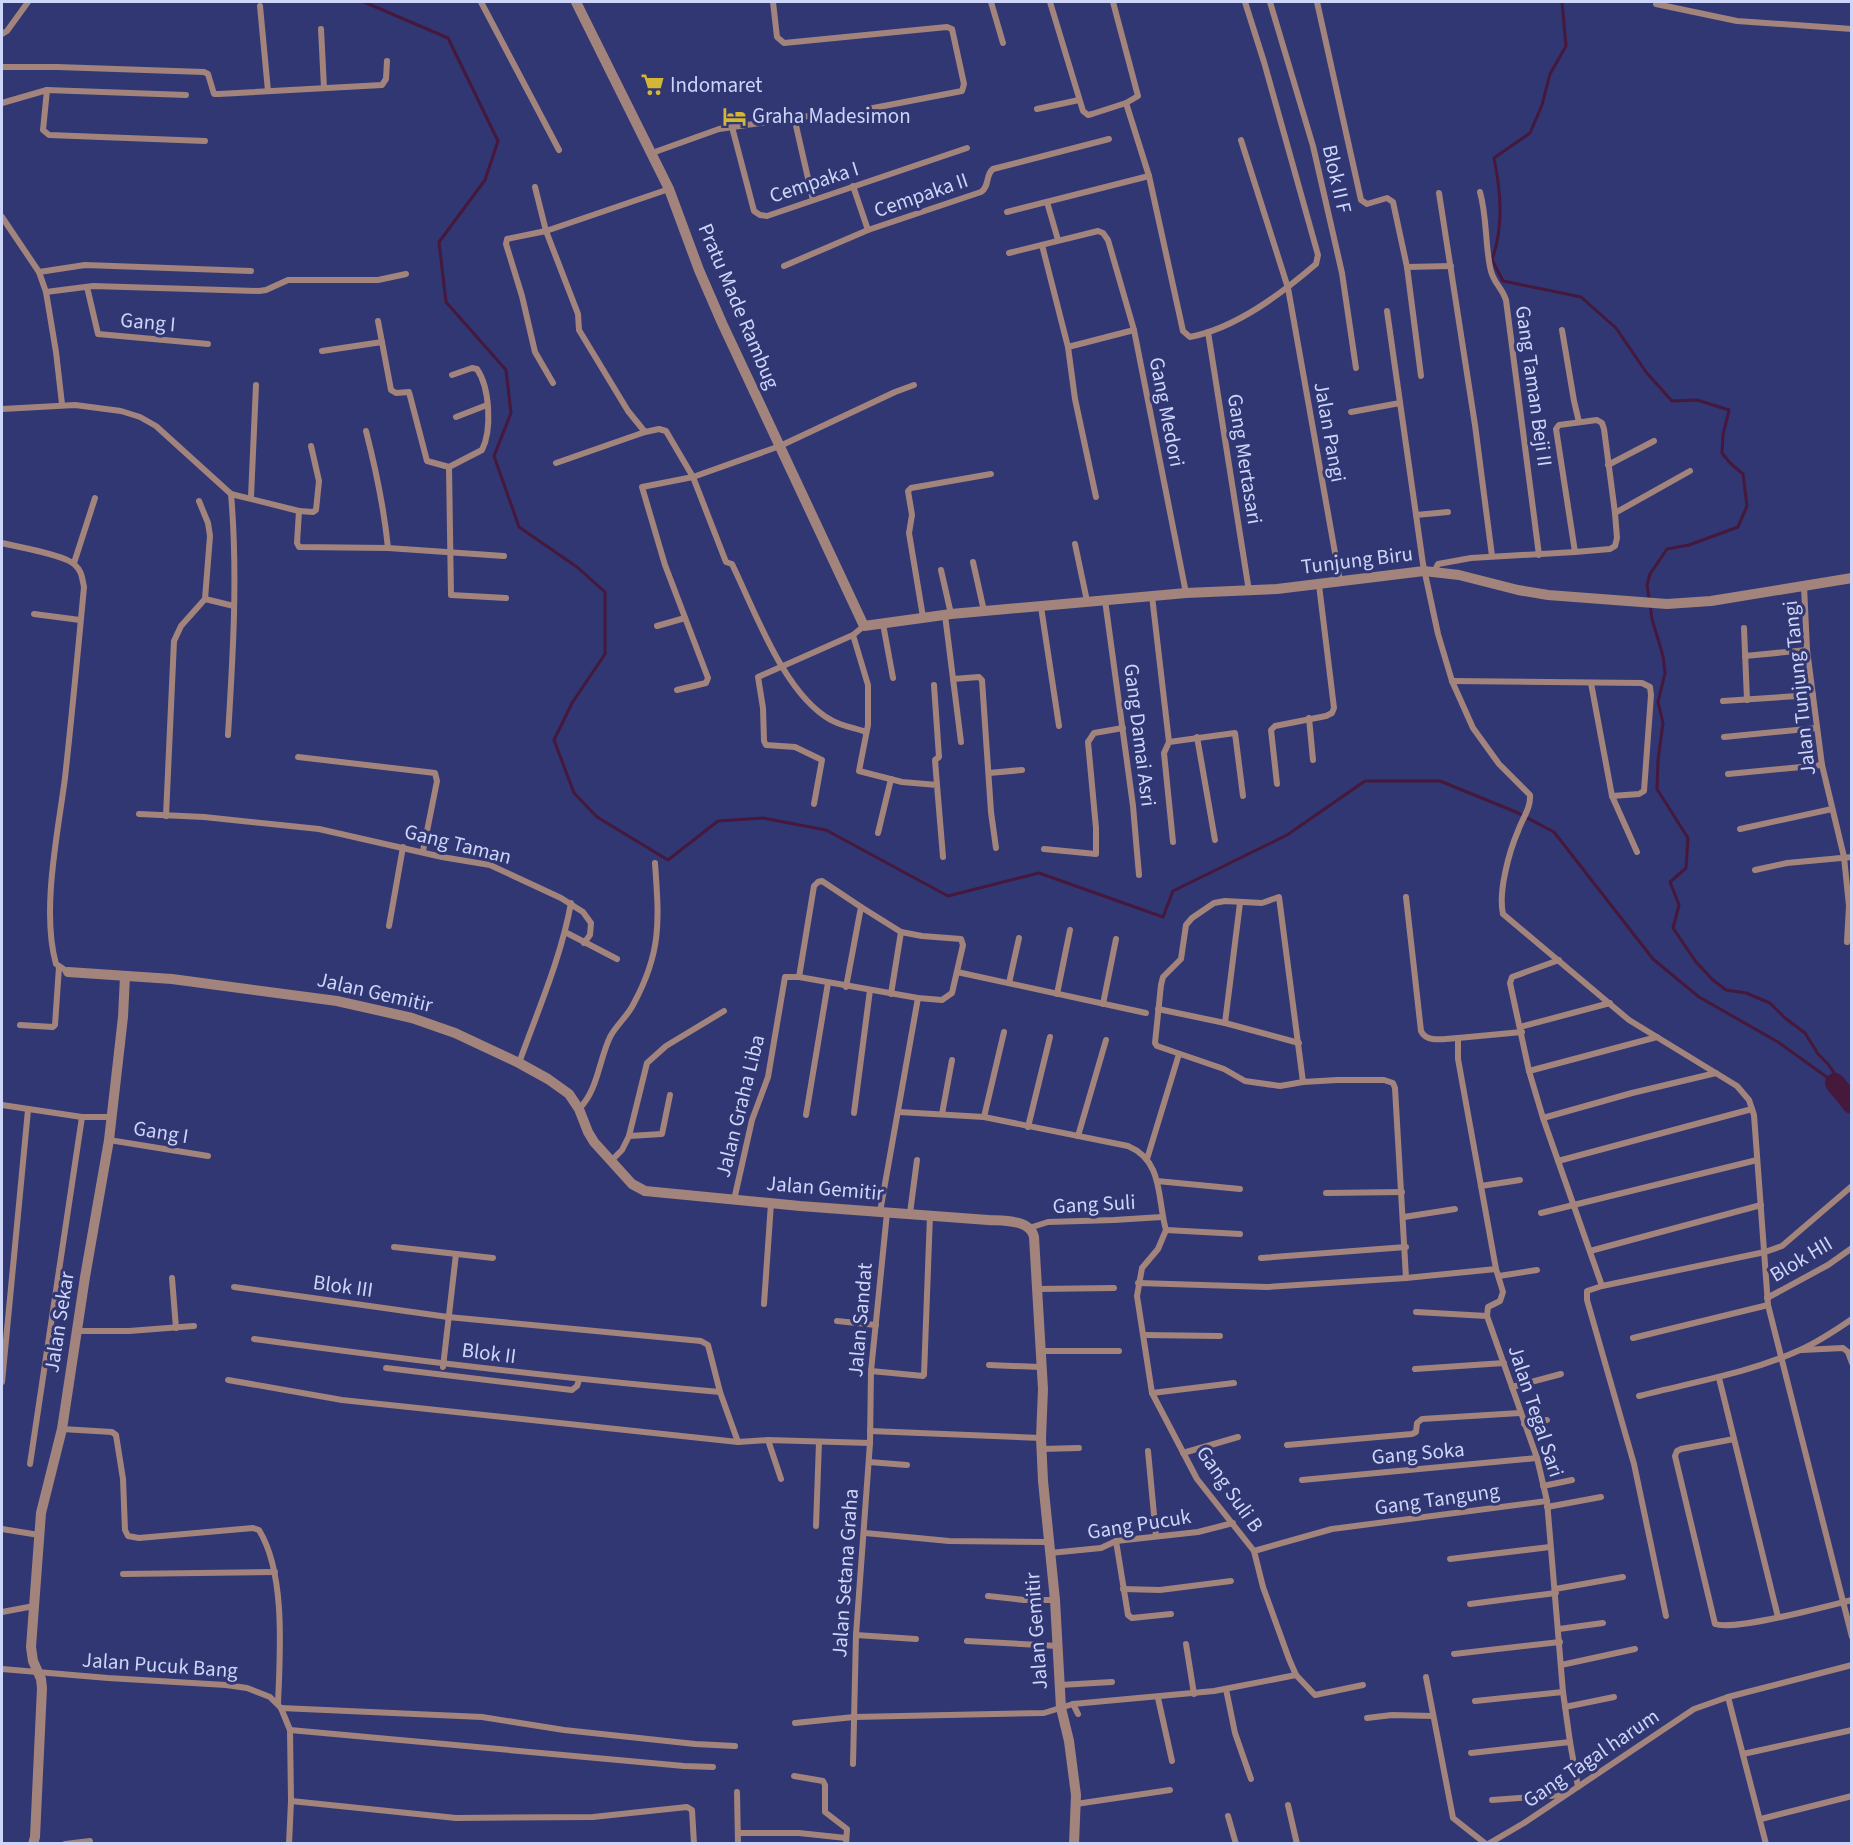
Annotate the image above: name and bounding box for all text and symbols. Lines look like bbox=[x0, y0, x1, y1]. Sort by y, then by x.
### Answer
place label: Indomaret bbox=[670, 70, 762, 100]
supermarket icon: Indomaret bbox=[639, 72, 665, 98]
place label: Graha Madesimon bbox=[752, 101, 911, 131]
hotel icon: Graha Madesimon bbox=[721, 103, 747, 129]
street label: Blok II F bbox=[1315, 142, 1359, 216]
street label: Cempaka I bbox=[765, 153, 863, 211]
street label: Cempaka II bbox=[870, 165, 972, 225]
street label: Pratu Made Rambug bbox=[691, 219, 788, 394]
street label: Gang Taman Beji II bbox=[1508, 304, 1560, 468]
street label: Gang I bbox=[119, 305, 177, 339]
street label: Gang Medori bbox=[1142, 355, 1192, 469]
street label: Jalan Pangi bbox=[1306, 380, 1354, 484]
street label: Gang Mertasari bbox=[1220, 392, 1270, 526]
street label: Tunjung Biru bbox=[1299, 538, 1415, 582]
street label: Jalan Tunjung Tangi bbox=[1775, 599, 1823, 777]
street label: Gang Damai Asri bbox=[1116, 662, 1164, 808]
street label: Gang Taman bbox=[401, 816, 515, 872]
street label: Jalan Gemitir bbox=[314, 964, 436, 1020]
street label: Jalan Graha Liba bbox=[708, 1031, 772, 1181]
street label: Gang I bbox=[131, 1113, 191, 1151]
street label: Jalan Gemitir bbox=[765, 1168, 886, 1208]
street label: Gang Suli bbox=[1052, 1187, 1136, 1221]
street label: Blok HII bbox=[1764, 1229, 1838, 1289]
street label: Jalan Sandat bbox=[840, 1262, 880, 1378]
street label: Blok III bbox=[311, 1267, 375, 1305]
street label: Jalan Sekar bbox=[36, 1269, 82, 1375]
street label: Blok II bbox=[460, 1335, 518, 1371]
street label: Jalan Tegal Sari bbox=[1501, 1341, 1571, 1481]
street label: Gang Soka bbox=[1370, 1434, 1466, 1472]
street label: Gang Suli B bbox=[1189, 1440, 1271, 1538]
street label: Gang Tangung bbox=[1373, 1475, 1502, 1523]
street label: Jalan Setana Graha bbox=[824, 1487, 866, 1659]
street label: Gang Pucuk bbox=[1085, 1501, 1194, 1547]
street label: Jalan Gemitir bbox=[1017, 1571, 1055, 1691]
street label: Jalan Pucuk Bang bbox=[81, 1645, 239, 1685]
street label: Gang Tagal harum bbox=[1517, 1701, 1665, 1815]

